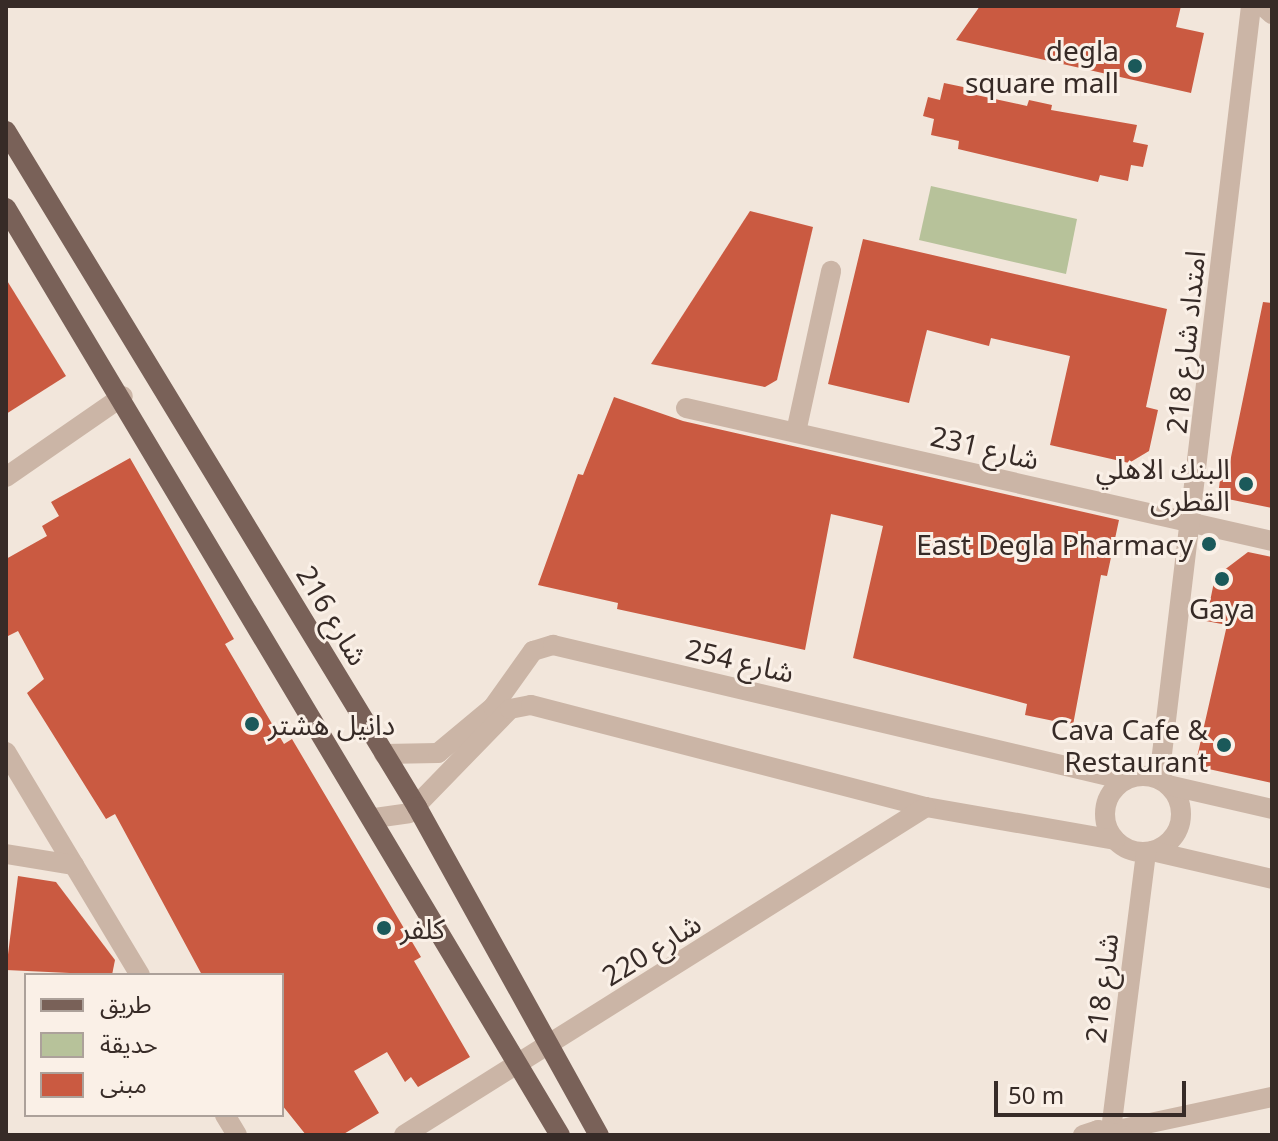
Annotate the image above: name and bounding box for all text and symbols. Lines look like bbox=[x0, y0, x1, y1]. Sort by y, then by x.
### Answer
place label: degla square mall bbox=[965, 33, 1119, 99]
marker: degla square mall bbox=[1126, 57, 1144, 75]
street label: امتداد شارع 218 bbox=[1159, 249, 1211, 435]
street label: شارع 231 bbox=[928, 418, 1042, 476]
place label: البنك الاهلي القطرى bbox=[1096, 451, 1230, 517]
marker: البنك الاهلي القطرى bbox=[1237, 475, 1255, 493]
place label: East Degla Pharmacy bbox=[916, 527, 1193, 561]
marker: East Degla Pharmacy bbox=[1200, 535, 1218, 553]
street label: شارع 216 bbox=[290, 559, 376, 671]
marker: Gaya bbox=[1213, 570, 1231, 588]
place label: Gaya bbox=[1189, 591, 1255, 625]
street label: شارع 254 bbox=[683, 631, 797, 689]
place label: دانيل هشتر bbox=[268, 707, 395, 741]
place label: Cava Cafe & Restaurant bbox=[1051, 712, 1208, 778]
marker: دانيل هشتر bbox=[243, 715, 261, 733]
marker: Cava Cafe & Restaurant bbox=[1215, 736, 1233, 754]
street label: شارع 220 bbox=[595, 906, 707, 992]
place label: كلفر bbox=[400, 911, 445, 945]
marker: كلفر bbox=[375, 919, 393, 937]
street label: شارع 218 bbox=[1078, 931, 1124, 1045]
legend bbox=[24, 973, 284, 1117]
text: طريق bbox=[100, 987, 152, 1020]
text: حديقة bbox=[100, 1027, 158, 1060]
scale bar bbox=[998, 1065, 1190, 1115]
text: مبنى bbox=[100, 1067, 147, 1100]
text: 50 m bbox=[1008, 1078, 1064, 1111]

